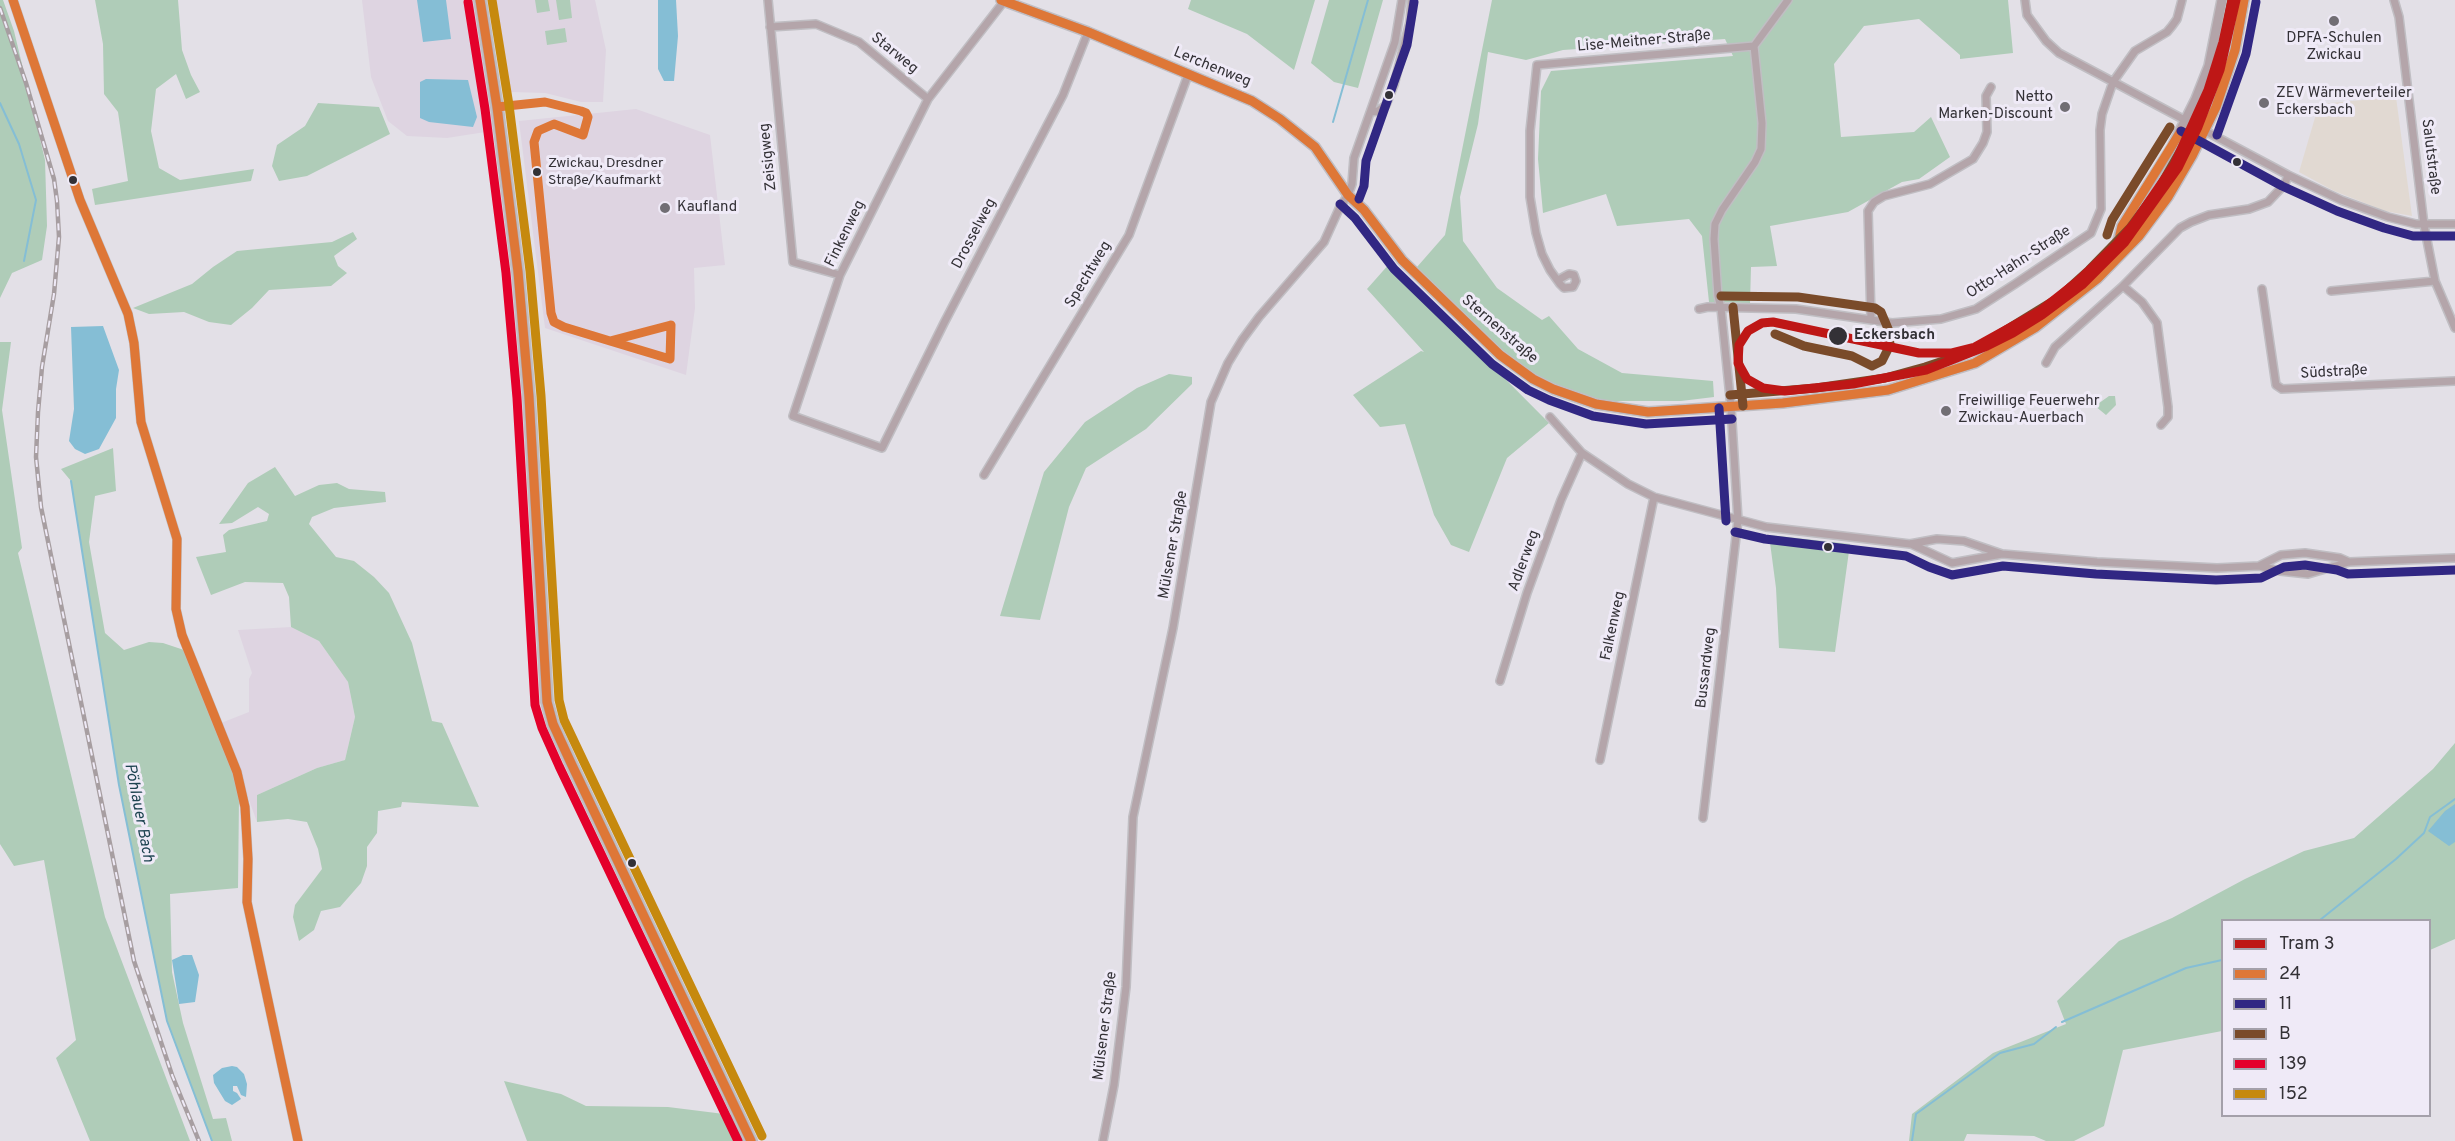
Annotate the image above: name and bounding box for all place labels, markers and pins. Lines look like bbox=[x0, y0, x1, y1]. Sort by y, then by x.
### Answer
marker: DPFA-Schulen Zwickau bbox=[2327, 14, 2341, 28]
place label: DPFA-Schulen Zwickau bbox=[2286, 30, 2382, 65]
place label: ZEV Wärmeverteiler Eckersbach bbox=[2276, 85, 2412, 120]
unlabelled marker bbox=[1383, 89, 1395, 101]
place label: Netto Marken-Discount bbox=[1938, 89, 2053, 124]
marker: ZEV Wärmeverteiler Eckersbach bbox=[2257, 96, 2271, 110]
marker: Netto Marken-Discount bbox=[2058, 100, 2072, 114]
place label: Zwickau, Dresdner Straße/Kaufmarkt bbox=[548, 156, 664, 188]
unlabelled marker bbox=[2231, 156, 2243, 168]
marker: Zwickau, Dresdner Straße/Kaufmarkt bbox=[531, 166, 543, 178]
unlabelled marker bbox=[67, 174, 79, 186]
place label: Kaufland bbox=[677, 199, 737, 217]
marker: Kaufland bbox=[658, 201, 672, 215]
marker: Eckersbach bbox=[1827, 325, 1849, 347]
place label: Eckersbach bbox=[1854, 327, 1935, 345]
place label: Freiwillige Feuerwehr Zwickau-Auerbach bbox=[1958, 393, 2100, 428]
marker: Freiwillige Feuerwehr Zwickau-Auerbach bbox=[1939, 404, 1953, 418]
unlabelled marker bbox=[1822, 541, 1834, 553]
unlabelled marker bbox=[626, 857, 638, 869]

